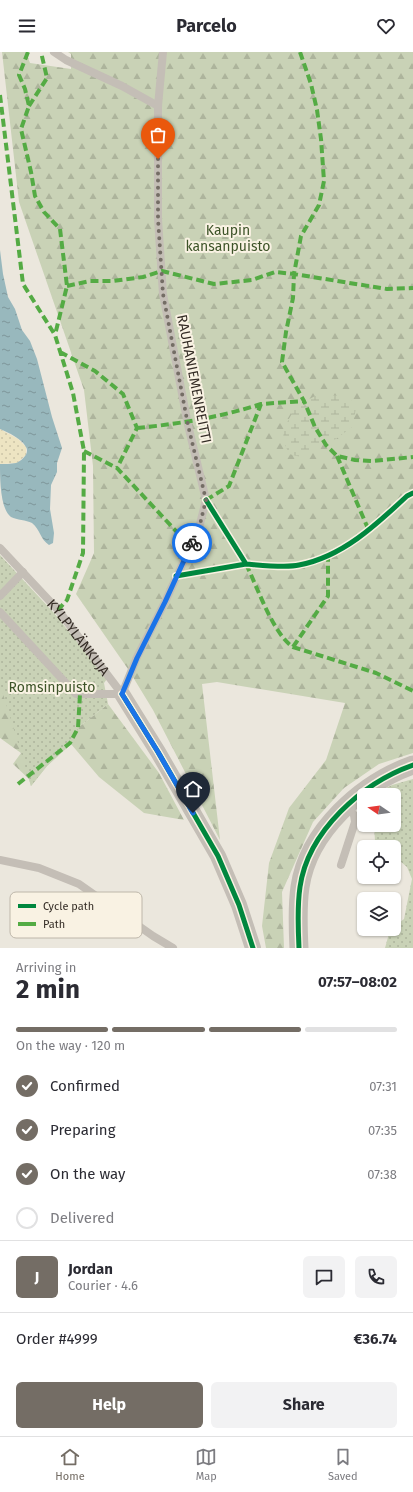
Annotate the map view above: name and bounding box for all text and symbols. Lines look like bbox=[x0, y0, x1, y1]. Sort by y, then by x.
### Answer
icon: menu bbox=[16, 15, 38, 37]
text: Parcelo bbox=[176, 15, 237, 37]
icon: heart bbox=[375, 15, 397, 37]
pin bbox=[141, 118, 175, 159]
icon: bag bbox=[147, 124, 169, 146]
park label: Kaupin kansanpuisto bbox=[186, 222, 270, 255]
street label: RAUHANIEMENREITTI bbox=[173, 313, 215, 445]
courier bbox=[172, 523, 212, 563]
icon: bike bbox=[181, 532, 203, 554]
street label: KYLPYLÄNKUJA bbox=[43, 595, 113, 679]
park label: Romsinpuisto bbox=[8, 679, 96, 696]
pin bbox=[176, 772, 210, 813]
icon: home bbox=[182, 778, 204, 800]
north arrow bbox=[357, 788, 401, 832]
map controls bbox=[357, 788, 401, 936]
button: locate bbox=[357, 840, 401, 884]
legend bbox=[10, 892, 142, 938]
button: layers bbox=[357, 892, 401, 936]
text: Cycle path bbox=[43, 900, 94, 913]
text: Path bbox=[43, 918, 65, 931]
text: Arriving in bbox=[16, 960, 76, 975]
text: 07:57–08:02 bbox=[318, 973, 397, 991]
text: 2 min bbox=[16, 974, 80, 1005]
text: On the way · 120 m bbox=[16, 1038, 125, 1053]
icon: check bbox=[16, 1075, 38, 1097]
text: Confirmed bbox=[50, 1077, 120, 1095]
text: 07:31 bbox=[369, 1079, 397, 1094]
icon: check bbox=[16, 1119, 38, 1141]
text: Preparing bbox=[50, 1121, 115, 1139]
text: 07:35 bbox=[368, 1123, 397, 1138]
icon: check bbox=[16, 1163, 38, 1185]
text: On the way bbox=[50, 1165, 125, 1183]
text: 07:38 bbox=[367, 1167, 397, 1182]
text: Delivered bbox=[50, 1209, 114, 1227]
button: chat bbox=[303, 1256, 345, 1298]
button: phone bbox=[355, 1256, 397, 1298]
text: Jordan bbox=[68, 1260, 113, 1278]
text: J bbox=[35, 1268, 39, 1286]
text: Courier · 4.6 bbox=[68, 1278, 138, 1293]
text: Order #4999 bbox=[16, 1330, 98, 1348]
text: €36.74 bbox=[353, 1330, 397, 1348]
button: Help bbox=[16, 1382, 203, 1428]
button: Share bbox=[211, 1382, 397, 1428]
tab: Home bbox=[55, 1446, 85, 1483]
tab: Map bbox=[195, 1446, 217, 1483]
tab: Saved bbox=[328, 1446, 358, 1483]

